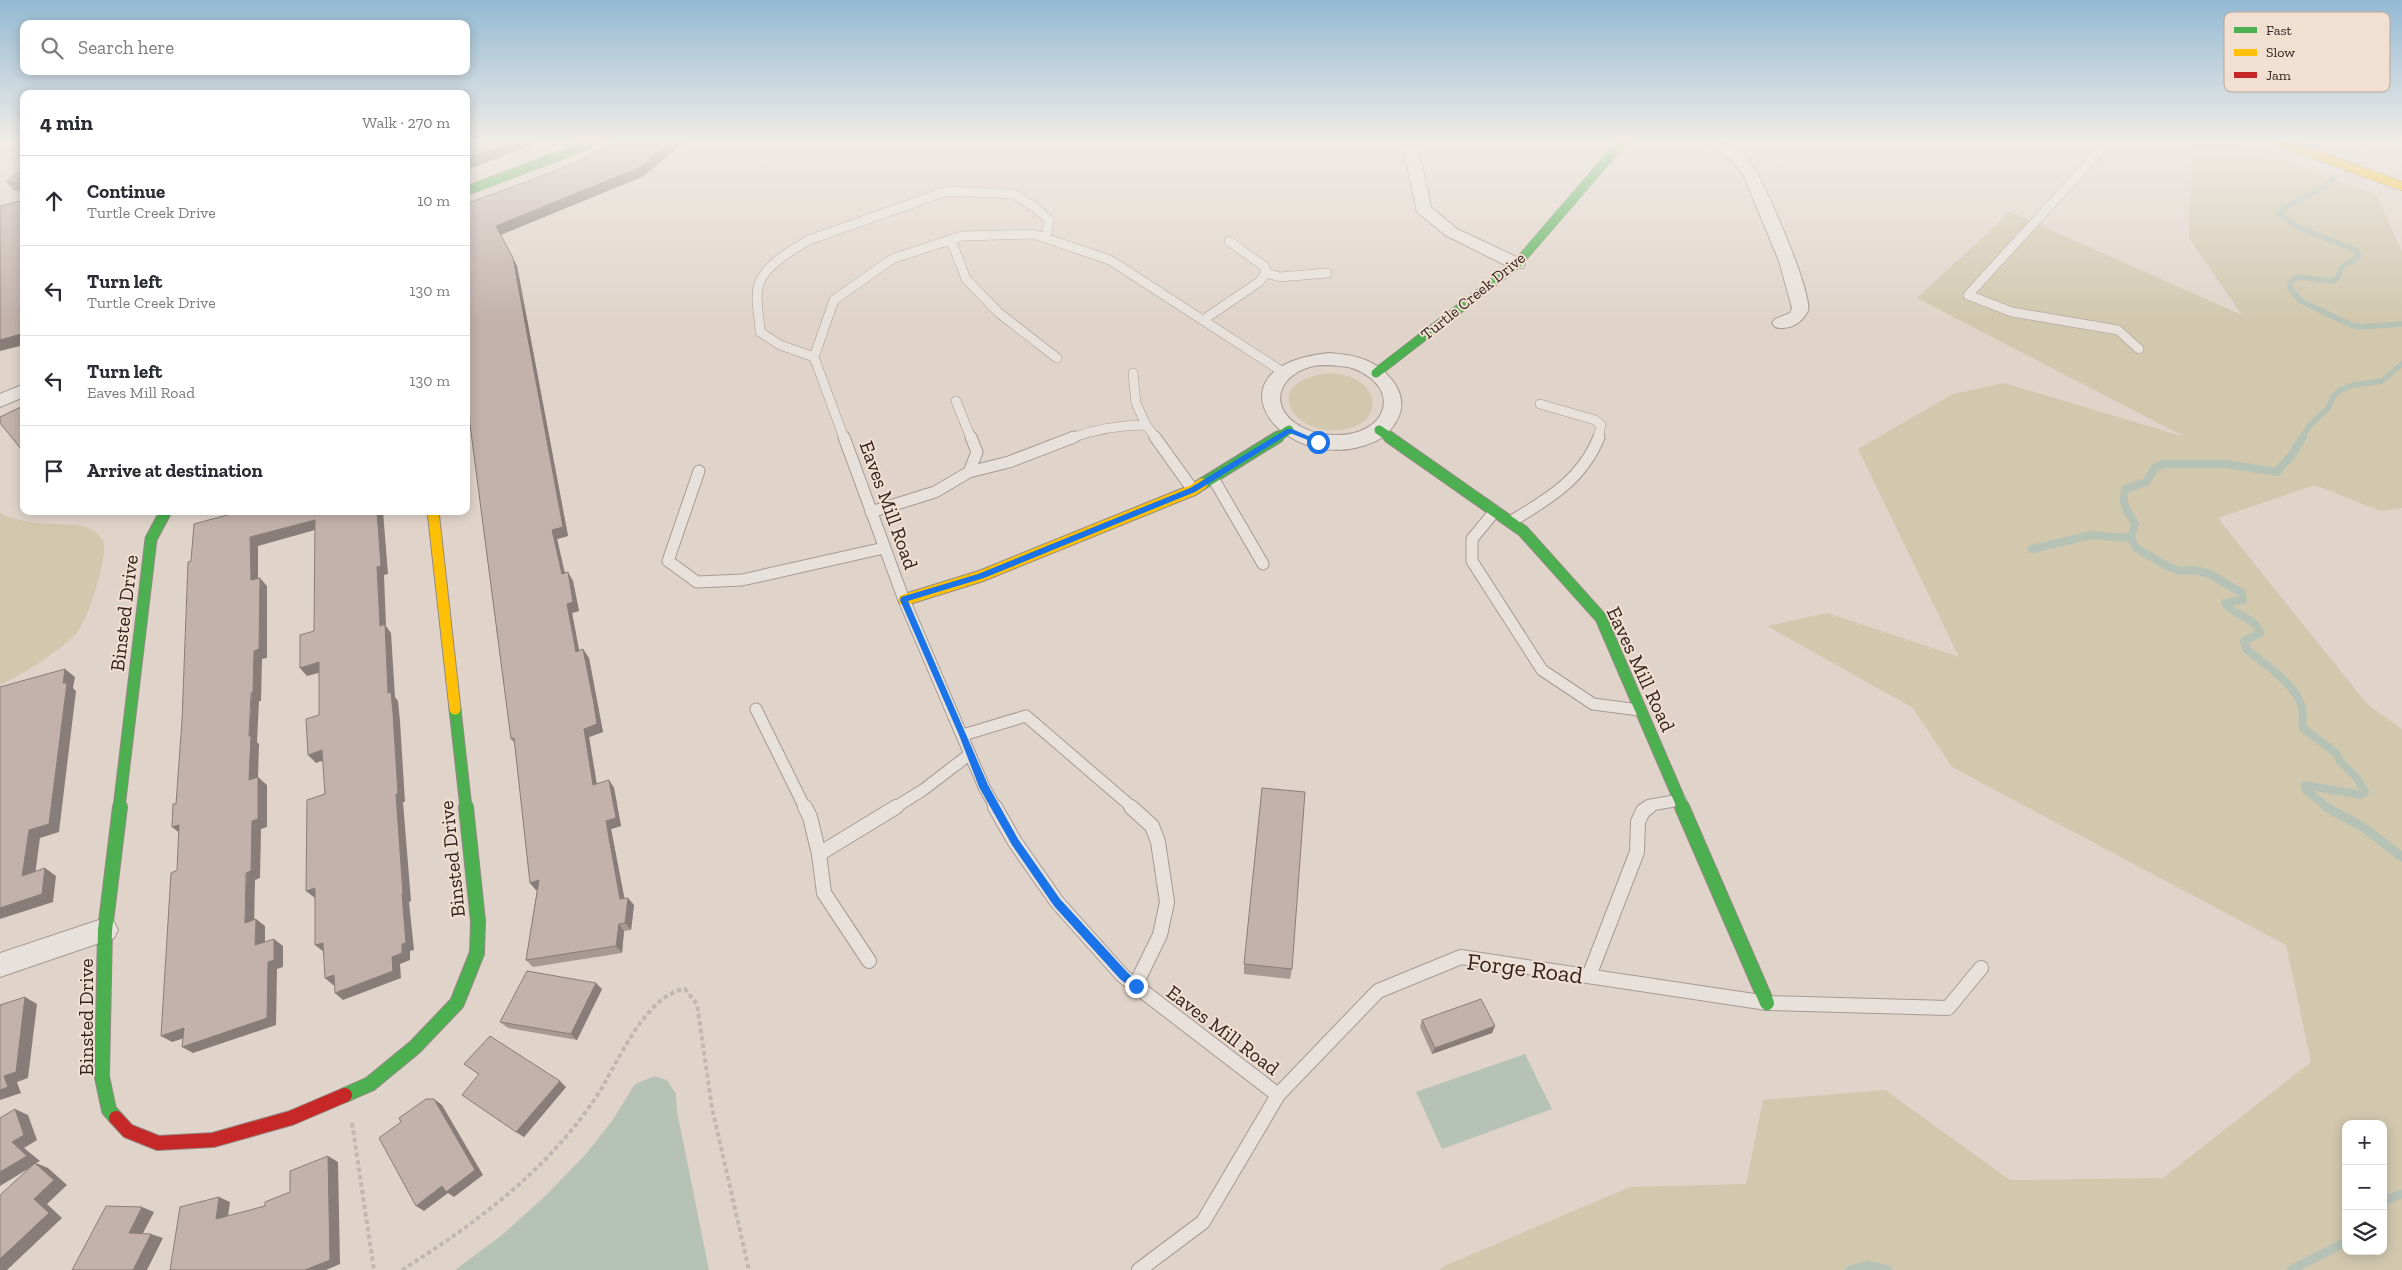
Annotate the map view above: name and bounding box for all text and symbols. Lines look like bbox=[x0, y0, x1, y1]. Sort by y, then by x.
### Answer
legend bbox=[2224, 12, 2390, 92]
search box bbox=[20, 20, 470, 75]
text: Fast bbox=[2266, 22, 2293, 39]
icon: search bbox=[38, 34, 66, 62]
text: Search here bbox=[78, 36, 174, 59]
text: Slow bbox=[2266, 44, 2295, 61]
text: Jam bbox=[2266, 67, 2291, 84]
text: 4 min bbox=[40, 110, 93, 135]
text: Walk · 270 m bbox=[362, 113, 450, 132]
text: Continue bbox=[87, 180, 165, 203]
icon: ahead bbox=[40, 187, 68, 215]
text: 10 m bbox=[417, 191, 450, 210]
text: Turtle Creek Drive bbox=[87, 203, 216, 222]
street label: Turtle Creek Drive bbox=[1417, 248, 1529, 344]
text: Turn left bbox=[87, 270, 162, 293]
icon: left bbox=[40, 277, 68, 305]
text: 130 m bbox=[409, 281, 450, 300]
text: Turtle Creek Drive bbox=[87, 293, 216, 312]
text: Turn left bbox=[87, 360, 162, 383]
icon: left bbox=[40, 367, 68, 395]
text: 130 m bbox=[409, 371, 450, 390]
text: Eaves Mill Road bbox=[87, 383, 195, 402]
route start bbox=[1307, 431, 1330, 454]
street label: Eaves Mill Road bbox=[855, 437, 923, 573]
icon: arrive bbox=[40, 457, 68, 485]
text: Arrive at destination bbox=[87, 459, 263, 482]
street label: Binsted Drive bbox=[105, 553, 143, 673]
street label: Eaves Mill Road bbox=[1602, 603, 1680, 735]
street label: Binsted Drive bbox=[434, 799, 470, 919]
street label: Forge Road bbox=[1465, 946, 1585, 990]
street label: Binsted Drive bbox=[74, 958, 98, 1076]
route end bbox=[1125, 975, 1148, 998]
street label: Eaves Mill Road bbox=[1162, 980, 1284, 1080]
map controls bbox=[2342, 1120, 2387, 1255]
button: + bbox=[2342, 1120, 2387, 1165]
button: − bbox=[2342, 1165, 2387, 1210]
button: layers bbox=[2342, 1210, 2387, 1255]

